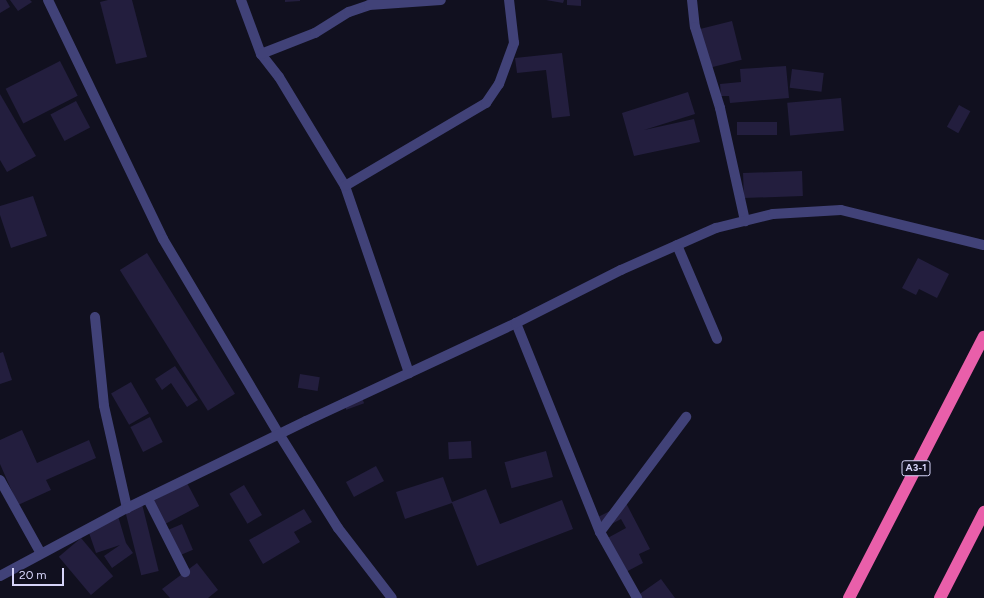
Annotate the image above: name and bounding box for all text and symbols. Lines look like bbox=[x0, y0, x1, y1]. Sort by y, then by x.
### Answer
road number: A3-1 bbox=[901, 460, 931, 476]
scale bar bbox=[14, 560, 66, 586]
text: 20 m bbox=[19, 568, 47, 582]

